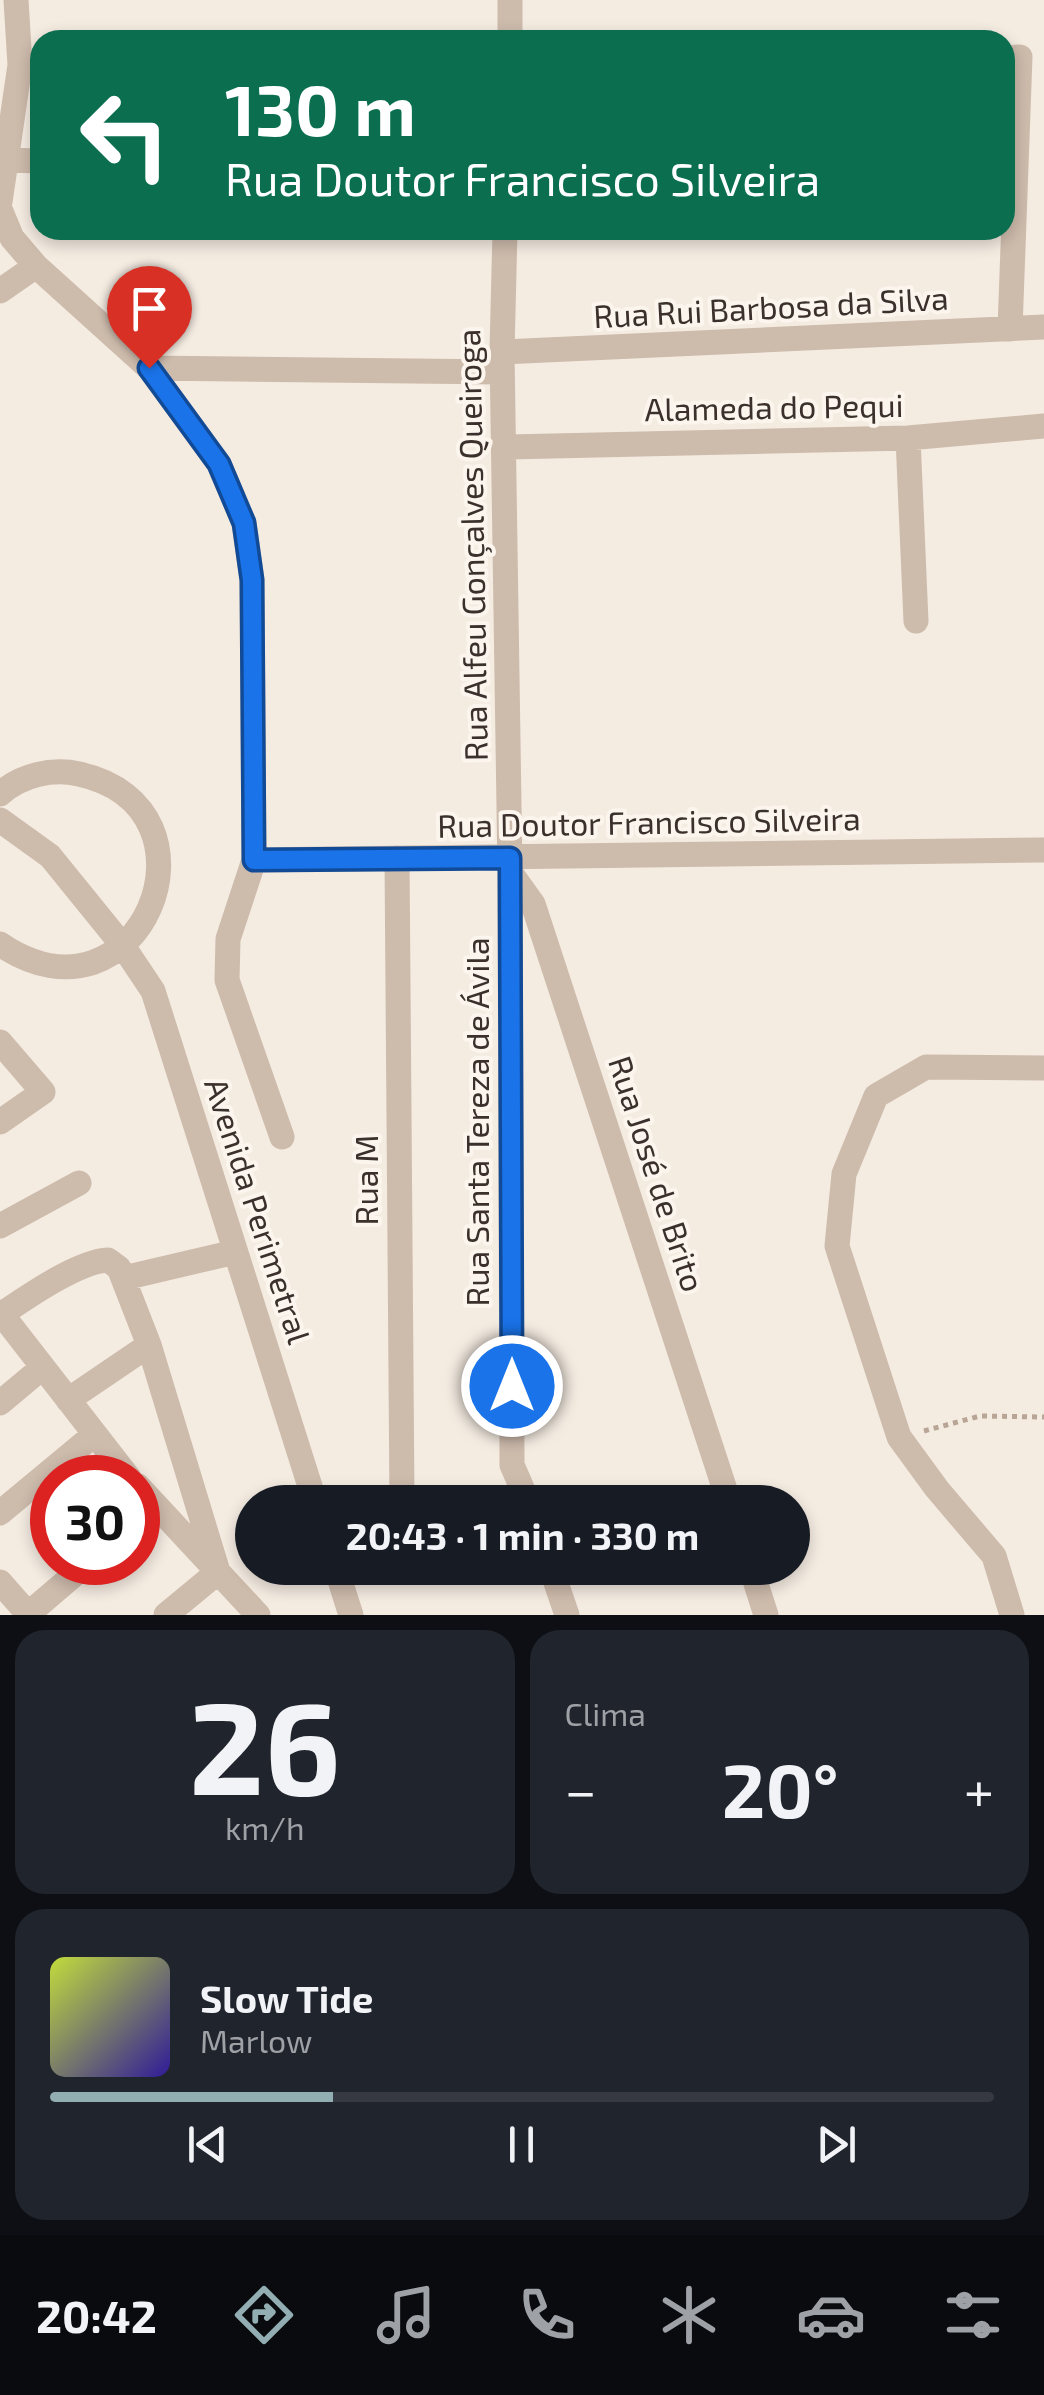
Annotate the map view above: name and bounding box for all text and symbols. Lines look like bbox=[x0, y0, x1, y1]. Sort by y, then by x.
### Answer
text: 130 m bbox=[225, 66, 416, 150]
icon: left bbox=[60, 70, 190, 200]
text: Rua Doutor Francisco Silveira bbox=[225, 151, 820, 205]
pin bbox=[107, 266, 192, 369]
street label: Rua Rui Barbosa da Silva bbox=[592, 278, 949, 334]
icon: arrive bbox=[122, 281, 177, 336]
street label: Rua Alfeu Gonçalves Queiroga bbox=[448, 328, 496, 762]
street label: Alameda do Pequi bbox=[644, 385, 904, 427]
street label: Rua Doutor Francisco Silveira bbox=[437, 798, 861, 844]
street label: Rua Santa Tereza de Ávila bbox=[457, 938, 495, 1306]
street label: Rua José de Brito bbox=[602, 1051, 714, 1296]
street label: Avenida Perimetral bbox=[198, 1073, 320, 1348]
street label: Rua M bbox=[346, 1135, 384, 1225]
position arrow bbox=[460, 1334, 564, 1438]
speed limit sign: 30 bbox=[30, 1455, 160, 1585]
text: 20:43 · 1 min · 330 m bbox=[346, 1512, 699, 1558]
text: 26 bbox=[189, 1665, 341, 1821]
text: Clima bbox=[565, 1694, 646, 1732]
text: 20° bbox=[722, 1743, 839, 1833]
text: − bbox=[565, 1756, 597, 1822]
text: + bbox=[964, 1756, 994, 1822]
text: km/h bbox=[225, 1808, 304, 1846]
text: Slow Tide bbox=[200, 1975, 373, 2021]
text: Marlow bbox=[200, 2021, 312, 2059]
icon: previous bbox=[180, 2117, 235, 2172]
icon: pause bbox=[494, 2117, 549, 2172]
icon: next bbox=[809, 2117, 864, 2172]
icon: directions bbox=[229, 2280, 299, 2350]
icon: music bbox=[371, 2280, 441, 2350]
icon: phone bbox=[512, 2280, 582, 2350]
icon: climate bbox=[654, 2280, 724, 2350]
icon: car bbox=[796, 2280, 866, 2350]
icon: filters bbox=[938, 2280, 1008, 2350]
text: 20:42 bbox=[36, 2288, 157, 2342]

